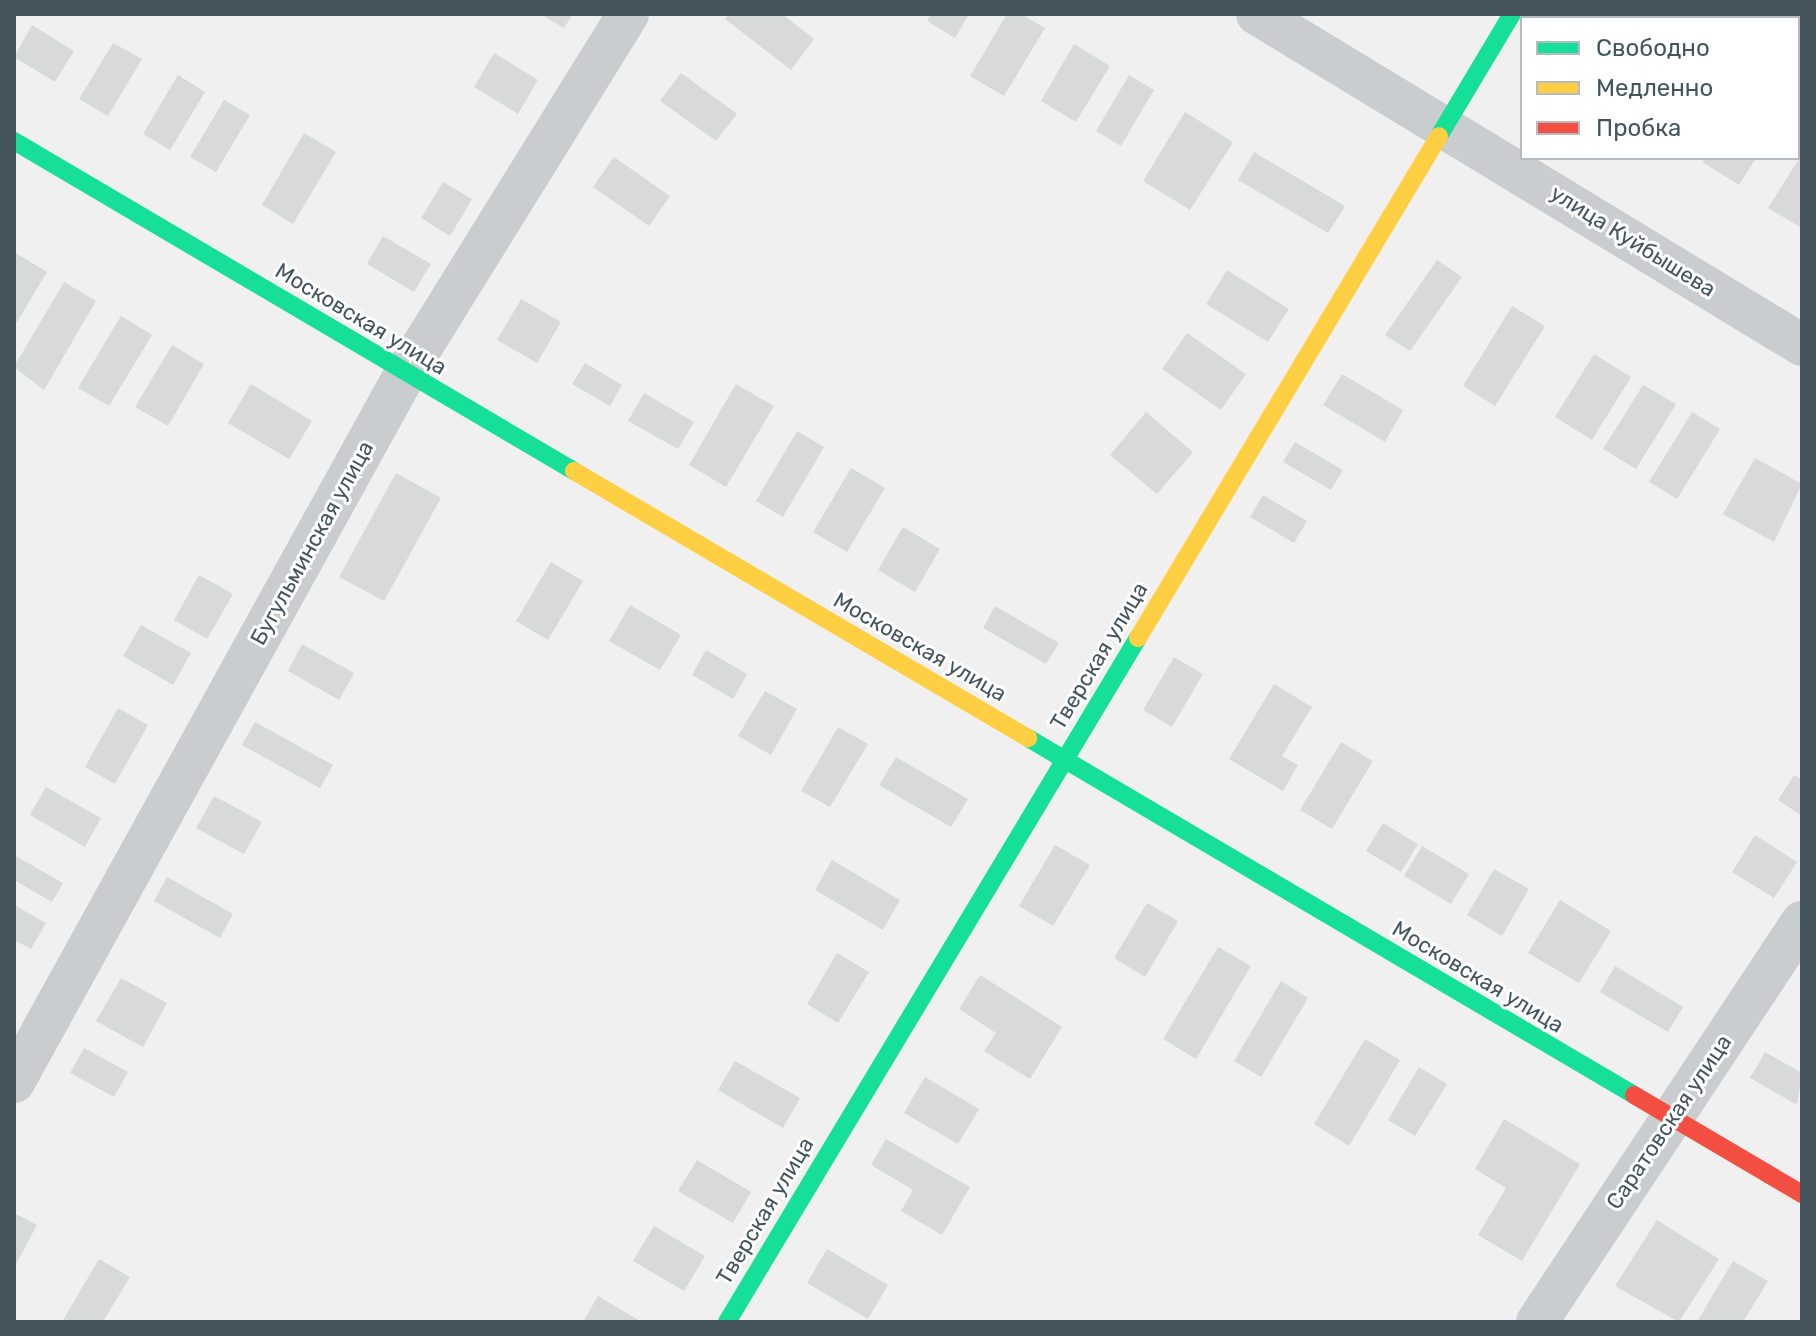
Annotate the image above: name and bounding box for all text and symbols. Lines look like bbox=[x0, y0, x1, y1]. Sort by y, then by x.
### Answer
legend bbox=[1520, 16, 1800, 160]
text: Свободно bbox=[1596, 34, 1710, 62]
text: Медленно bbox=[1596, 74, 1713, 102]
text: Пробка bbox=[1596, 114, 1681, 142]
street label: улица Куйбышева bbox=[1546, 180, 1720, 302]
street label: Московская улица bbox=[271, 257, 451, 381]
street label: Бугульминская улица bbox=[245, 436, 379, 650]
street label: Тверская улица bbox=[1045, 578, 1153, 734]
street label: Московская улица bbox=[829, 587, 1011, 707]
street label: Московская улица bbox=[1388, 915, 1568, 1039]
street label: Саратовская улица bbox=[1601, 1030, 1737, 1214]
street label: Тверская улица bbox=[711, 1133, 819, 1289]

